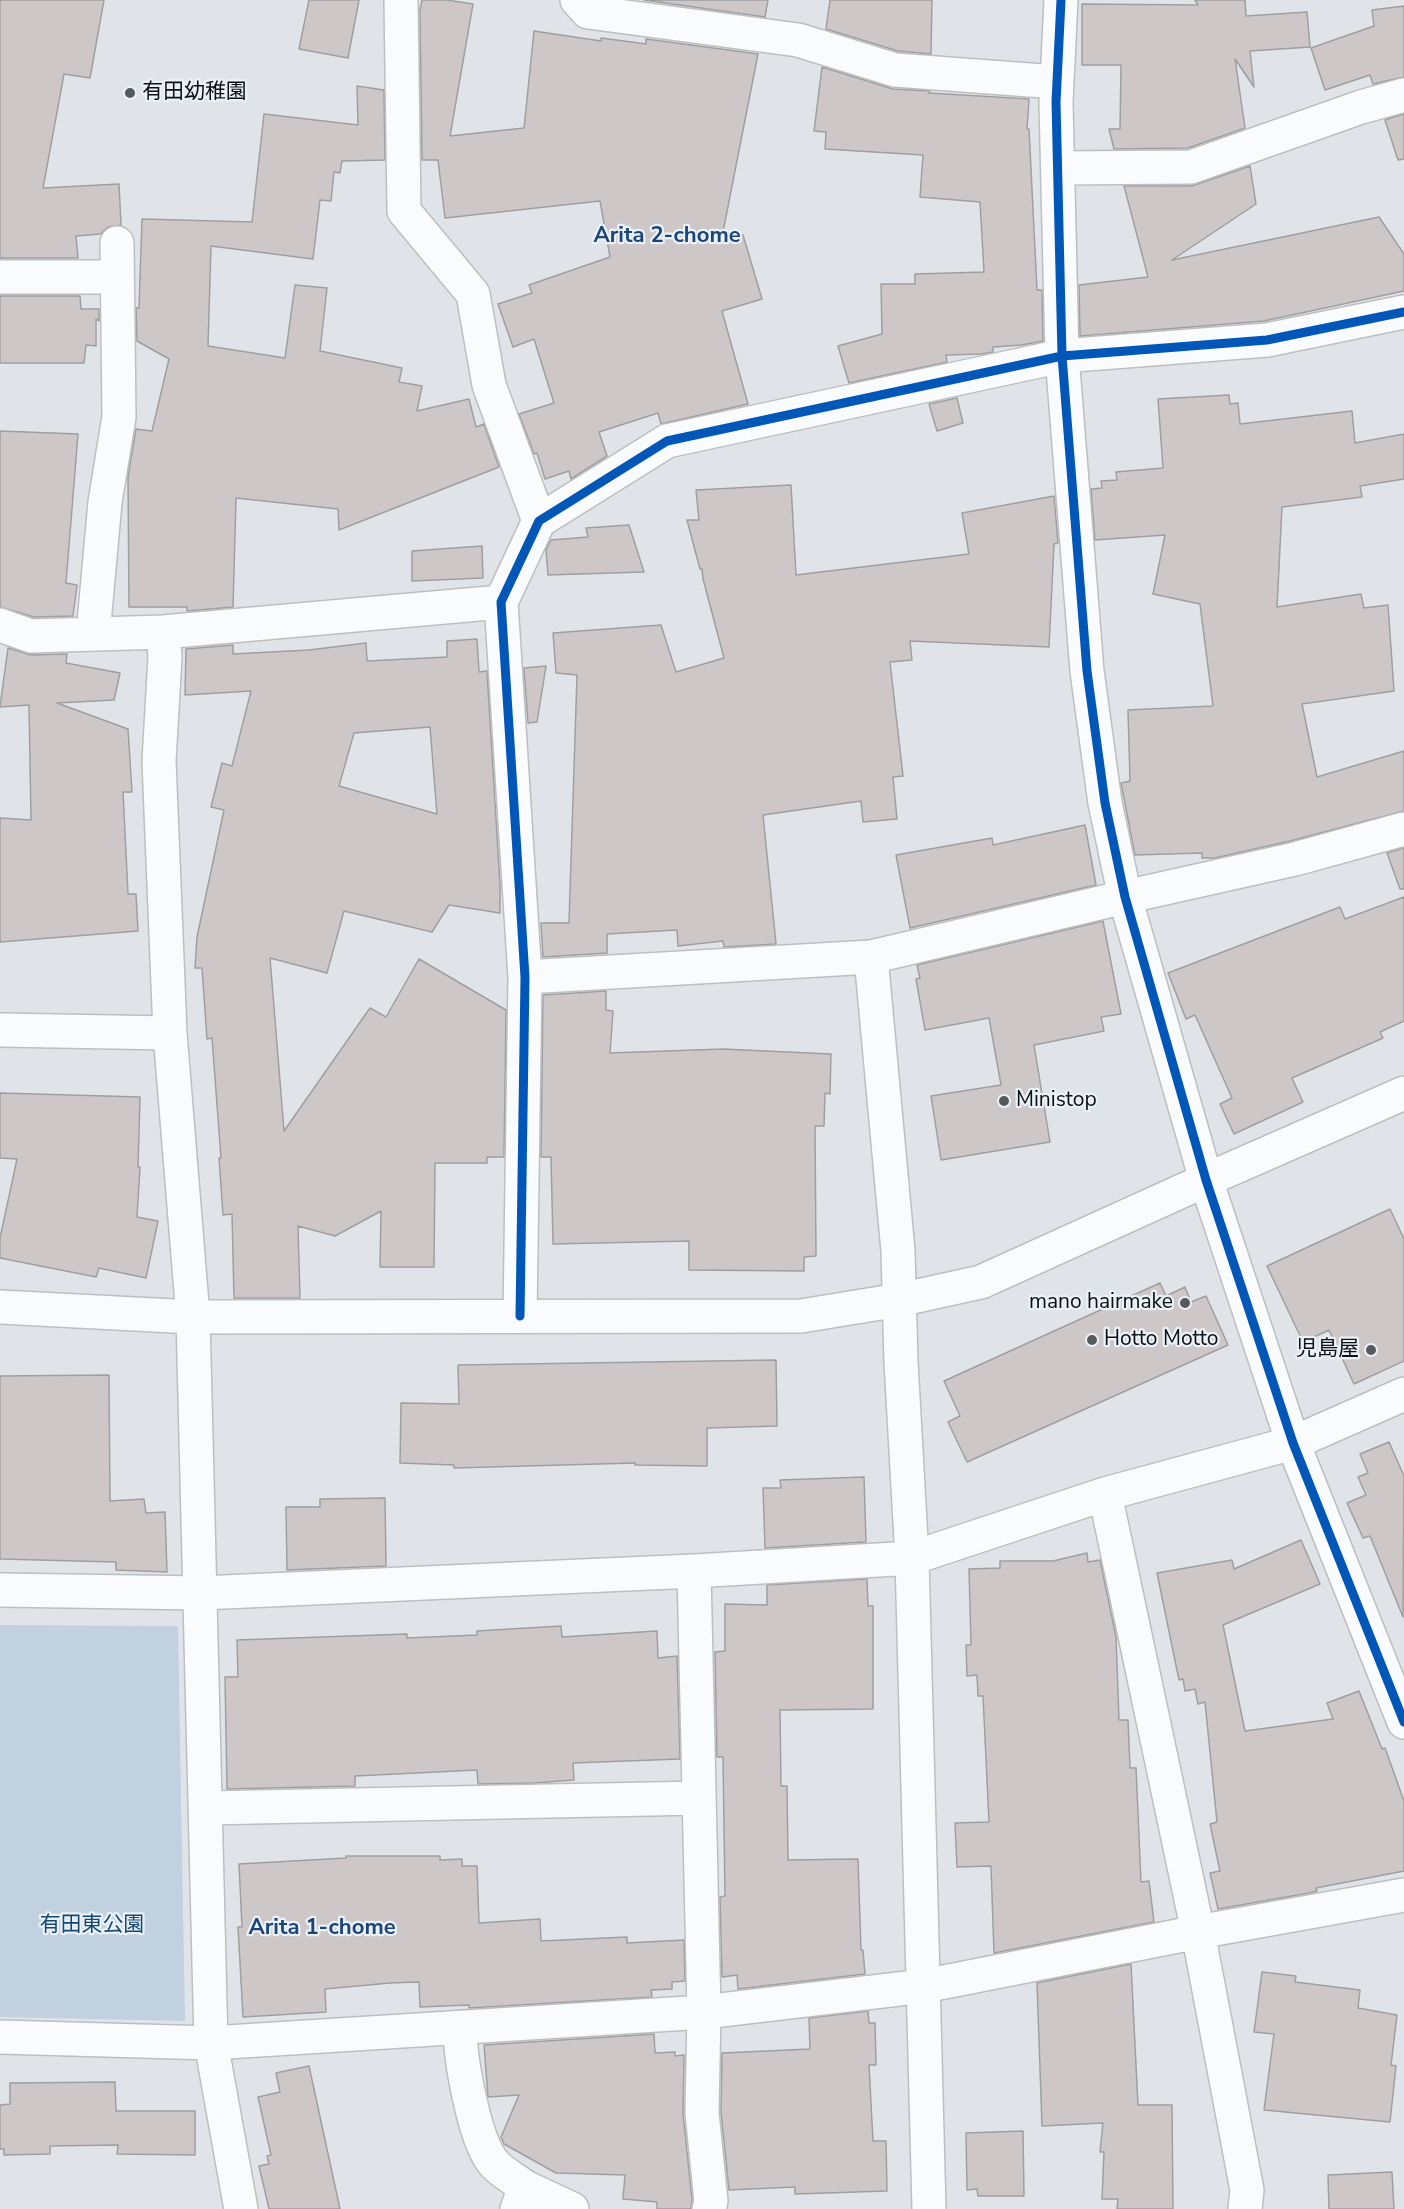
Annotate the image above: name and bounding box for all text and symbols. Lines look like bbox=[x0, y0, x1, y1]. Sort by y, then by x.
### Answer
place label: 有田幼稚園 bbox=[142, 80, 247, 106]
marker: 有田幼稚園 bbox=[123, 86, 137, 100]
district label: Arita 2-chome bbox=[593, 224, 741, 250]
place label: Ministop bbox=[1016, 1088, 1097, 1114]
marker: Ministop bbox=[997, 1094, 1011, 1108]
place label: mano hairmake bbox=[1029, 1290, 1173, 1316]
marker: mano hairmake bbox=[1178, 1296, 1192, 1310]
place label: Hotto Motto bbox=[1104, 1327, 1218, 1353]
marker: Hotto Motto bbox=[1085, 1333, 1099, 1347]
place label: 児島屋 bbox=[1296, 1337, 1359, 1363]
marker: 児島屋 bbox=[1364, 1343, 1378, 1357]
park label: 有田東公園 bbox=[40, 1913, 144, 1939]
district label: Arita 1-chome bbox=[248, 1916, 396, 1942]

